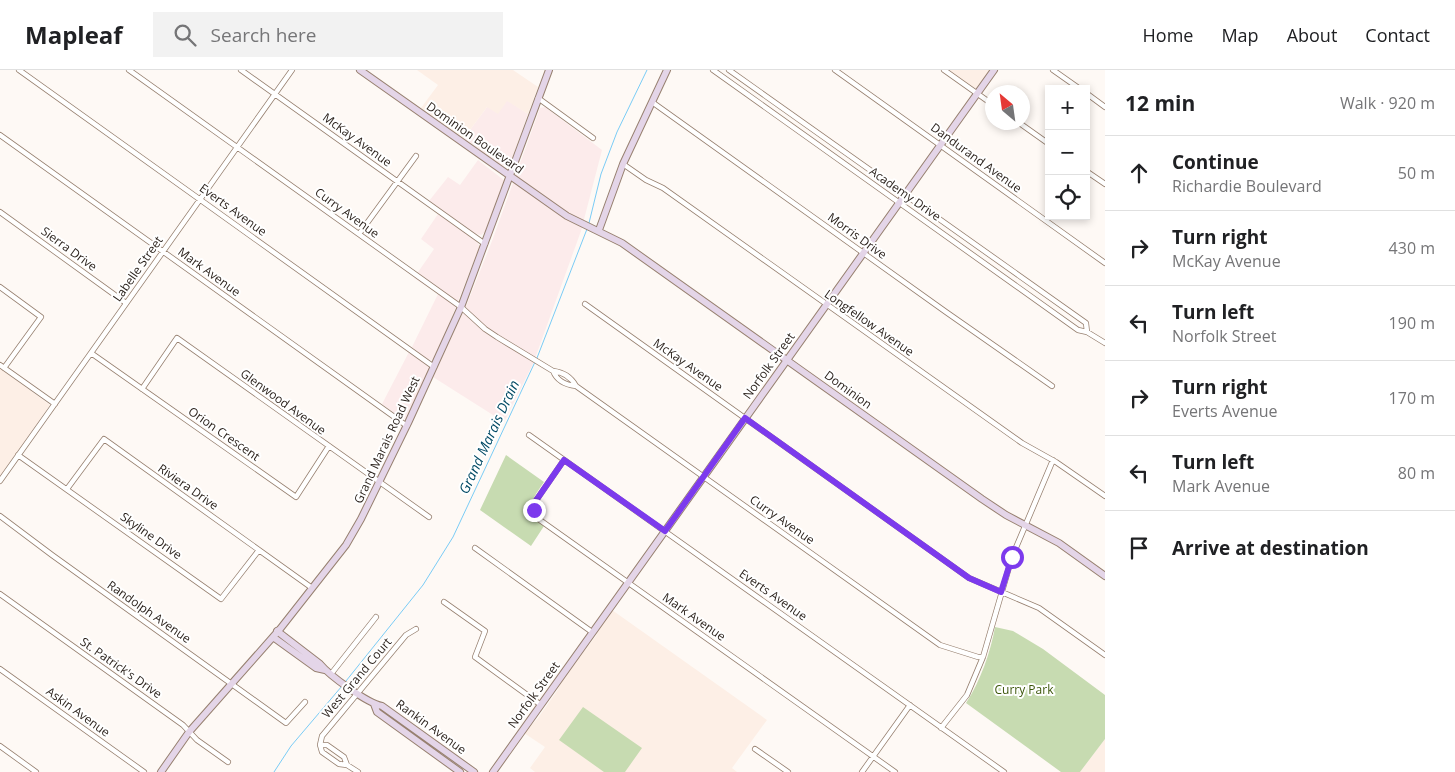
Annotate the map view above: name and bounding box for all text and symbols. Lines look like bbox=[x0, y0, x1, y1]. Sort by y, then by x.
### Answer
search box bbox=[153, 12, 503, 57]
text: Mapleaf bbox=[25, 18, 123, 51]
icon: search bbox=[171, 21, 199, 49]
text: Search here bbox=[211, 22, 316, 48]
text: Home bbox=[1143, 23, 1193, 47]
text: Map bbox=[1221, 23, 1259, 47]
text: About bbox=[1287, 23, 1337, 47]
text: Contact bbox=[1365, 23, 1430, 47]
north arrow bbox=[985, 85, 1030, 130]
map controls bbox=[1045, 85, 1090, 220]
button: + bbox=[1045, 85, 1090, 130]
text: 12 min bbox=[1125, 89, 1195, 117]
text: Walk · 920 m bbox=[1340, 92, 1435, 114]
street label: Dominion Boulevard bbox=[423, 98, 527, 178]
street label: McKay Avenue bbox=[319, 109, 395, 171]
street label: Dandurand Avenue bbox=[927, 119, 1025, 197]
button: − bbox=[1045, 130, 1090, 175]
text: Continue bbox=[1172, 149, 1259, 175]
icon: ahead bbox=[1125, 159, 1153, 187]
text: 50 m bbox=[1398, 162, 1435, 184]
street label: Academy Drive bbox=[866, 163, 945, 225]
button: locate bbox=[1045, 175, 1090, 220]
text: Richardie Boulevard bbox=[1172, 175, 1322, 197]
street label: Everts Avenue bbox=[196, 179, 271, 240]
street label: Curry Avenue bbox=[312, 183, 383, 242]
street label: Morris Drive bbox=[824, 208, 890, 263]
street label: Sierra Drive bbox=[38, 223, 101, 275]
text: Turn right bbox=[1172, 224, 1267, 250]
street label: Labelle Street bbox=[109, 233, 166, 305]
icon: right bbox=[1125, 234, 1153, 262]
text: 430 m bbox=[1389, 237, 1435, 259]
street label: Mark Avenue bbox=[175, 243, 244, 300]
text: McKay Avenue bbox=[1172, 250, 1281, 272]
street label: Longfellow Avenue bbox=[821, 285, 918, 360]
text: Turn left bbox=[1172, 299, 1254, 325]
icon: left bbox=[1125, 309, 1153, 337]
text: 190 m bbox=[1389, 312, 1435, 334]
text: Norfolk Street bbox=[1172, 325, 1277, 347]
street label: Norfolk Street bbox=[739, 329, 799, 402]
street label: McKay Avenue bbox=[650, 334, 727, 395]
street label: Glenwood Avenue bbox=[237, 365, 330, 439]
street label: Dominion bbox=[821, 367, 876, 413]
street label: Grand Marais Road West bbox=[350, 373, 424, 506]
text: Turn right bbox=[1172, 374, 1267, 400]
water label: Grand Marais Drain bbox=[454, 377, 523, 497]
icon: right bbox=[1125, 384, 1153, 412]
text: 170 m bbox=[1389, 387, 1435, 409]
text: Everts Avenue bbox=[1172, 400, 1278, 422]
street label: Orion Crescent bbox=[185, 403, 264, 465]
text: Turn left bbox=[1172, 449, 1254, 475]
street label: Riviera Drive bbox=[155, 459, 222, 514]
icon: left bbox=[1125, 459, 1153, 487]
text: 80 m bbox=[1398, 462, 1435, 484]
text: Mark Avenue bbox=[1172, 475, 1270, 497]
street label: Curry Avenue bbox=[746, 491, 818, 548]
route end bbox=[523, 499, 546, 522]
street label: Skyline Drive bbox=[117, 508, 186, 563]
icon: arrive bbox=[1125, 534, 1153, 562]
text: Arrive at destination bbox=[1172, 535, 1369, 561]
route start bbox=[1001, 546, 1024, 569]
street label: Everts Avenue bbox=[736, 565, 811, 624]
street label: Randolph Avenue bbox=[104, 576, 195, 647]
street label: Mark Avenue bbox=[659, 589, 730, 645]
street label: St. Patrick's Drive bbox=[77, 633, 166, 702]
street label: West Grand Court bbox=[318, 634, 395, 722]
street label: Norfolk Street bbox=[504, 658, 564, 731]
park label: Curry Park bbox=[995, 681, 1054, 698]
street label: Askin Avenue bbox=[43, 683, 114, 741]
street label: Rankin Avenue bbox=[393, 695, 470, 758]

